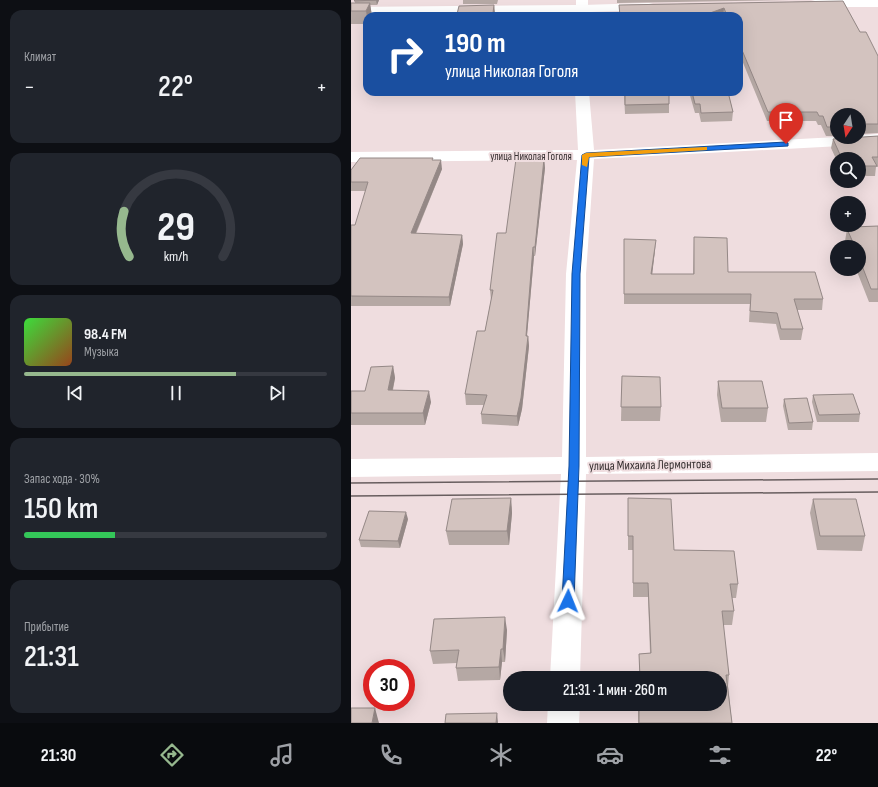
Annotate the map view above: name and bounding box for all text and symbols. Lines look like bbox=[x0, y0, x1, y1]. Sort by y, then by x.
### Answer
text: 190 m bbox=[445, 27, 506, 60]
icon: right bbox=[379, 28, 431, 80]
text: Климат bbox=[24, 49, 56, 65]
text: улица Николая Гоголя bbox=[445, 61, 578, 82]
text: 22° bbox=[158, 69, 193, 105]
text: − bbox=[24, 74, 35, 101]
text: + bbox=[316, 74, 327, 101]
pin bbox=[769, 103, 803, 144]
north arrow bbox=[830, 108, 866, 144]
map controls bbox=[830, 108, 866, 276]
icon: arrive bbox=[775, 109, 797, 131]
street label: улица Николая Гоголя bbox=[490, 150, 572, 163]
button: search bbox=[830, 152, 866, 188]
button: + bbox=[830, 196, 866, 232]
text: 29 bbox=[157, 203, 194, 252]
button: − bbox=[830, 240, 866, 276]
text: km/h bbox=[163, 247, 188, 264]
text: 98.4 FM bbox=[84, 325, 127, 344]
text: Музыка bbox=[84, 344, 119, 360]
icon: previous bbox=[64, 382, 86, 404]
icon: pause bbox=[165, 382, 187, 404]
icon: next bbox=[266, 382, 288, 404]
street label: улица Михаила Лермонтова bbox=[589, 456, 711, 474]
text: Запас хода · 30% bbox=[24, 471, 100, 487]
text: 150 km bbox=[24, 491, 98, 527]
position arrow bbox=[547, 580, 589, 622]
text: Прибытие bbox=[24, 619, 69, 635]
text: 21:31 bbox=[24, 639, 79, 675]
speed limit sign: 30 bbox=[363, 659, 415, 711]
text: 21:31 · 1 мин · 260 m bbox=[563, 681, 667, 700]
icon: directions bbox=[158, 741, 186, 769]
icon: music bbox=[268, 741, 296, 769]
icon: phone bbox=[377, 741, 405, 769]
icon: climate bbox=[487, 741, 515, 769]
icon: car bbox=[596, 741, 624, 769]
icon: filters bbox=[706, 741, 734, 769]
text: 21:30 bbox=[41, 745, 76, 766]
text: 22° bbox=[816, 745, 837, 766]

